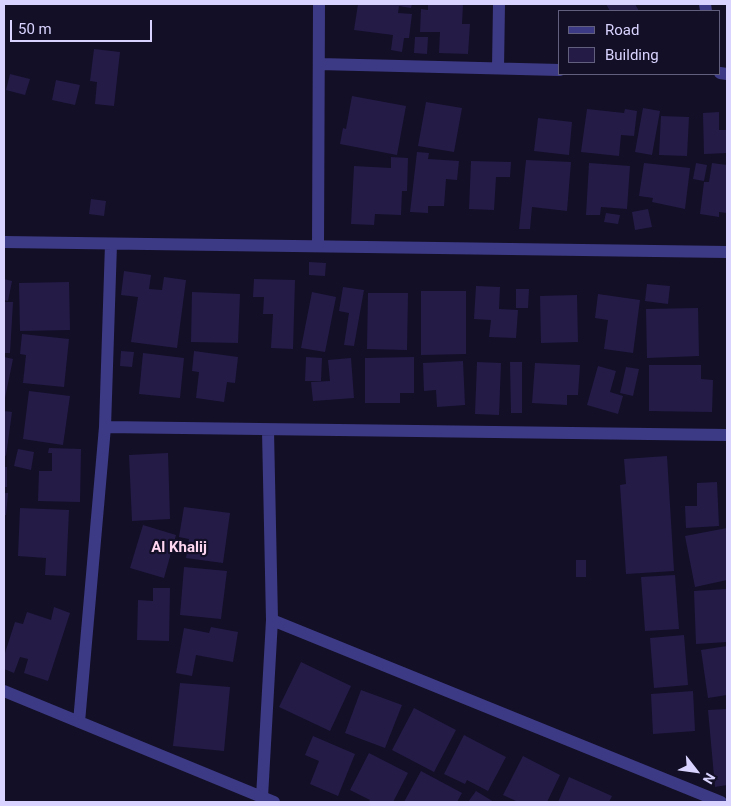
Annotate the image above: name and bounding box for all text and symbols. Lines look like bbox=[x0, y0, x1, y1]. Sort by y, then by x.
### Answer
scale bar bbox=[12, 10, 155, 42]
legend bbox=[558, 10, 721, 75]
text: 50 m bbox=[18, 20, 52, 38]
text: Road bbox=[605, 21, 639, 39]
text: Building bbox=[605, 46, 659, 64]
district label: Al Khalij bbox=[151, 539, 207, 557]
north arrow bbox=[671, 746, 721, 796]
text: N bbox=[700, 770, 718, 787]

